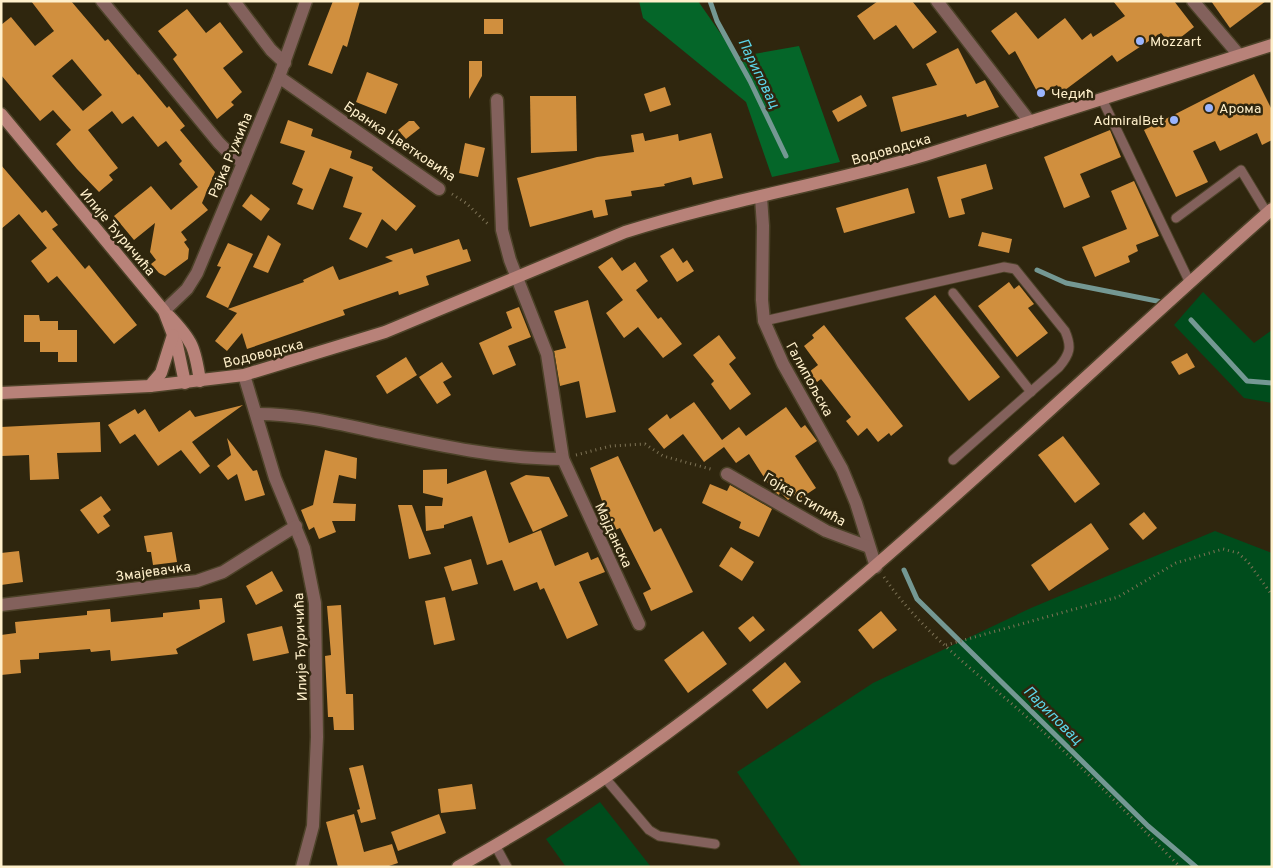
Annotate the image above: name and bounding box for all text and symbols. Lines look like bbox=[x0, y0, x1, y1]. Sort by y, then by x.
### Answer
place label: Mozzart bbox=[1150, 34, 1202, 51]
water label: Париповац bbox=[732, 35, 783, 112]
marker: Mozzart bbox=[1134, 35, 1146, 47]
place label: Чедић bbox=[1051, 86, 1094, 103]
marker: Чедић bbox=[1035, 87, 1047, 99]
street label: Бранка Цветковића bbox=[340, 99, 458, 186]
place label: Арома bbox=[1219, 101, 1261, 118]
marker: Арома bbox=[1203, 102, 1215, 114]
street label: Рајка Ружића bbox=[206, 110, 257, 201]
place label: AdmiralBet bbox=[1093, 113, 1164, 130]
marker: AdmiralBet bbox=[1168, 114, 1180, 126]
street label: Водоводска bbox=[850, 131, 933, 170]
street label: Илије Ђуричића bbox=[75, 186, 158, 280]
street label: Водоводска bbox=[222, 336, 305, 373]
street label: Галипољска bbox=[781, 340, 836, 420]
street label: Гојка Стипића bbox=[760, 470, 848, 531]
street label: Мајданска bbox=[590, 500, 635, 571]
street label: Змајевачка bbox=[114, 559, 192, 586]
street label: Илије Ђуричића bbox=[291, 592, 312, 701]
water label: Париповац bbox=[1018, 683, 1085, 750]

